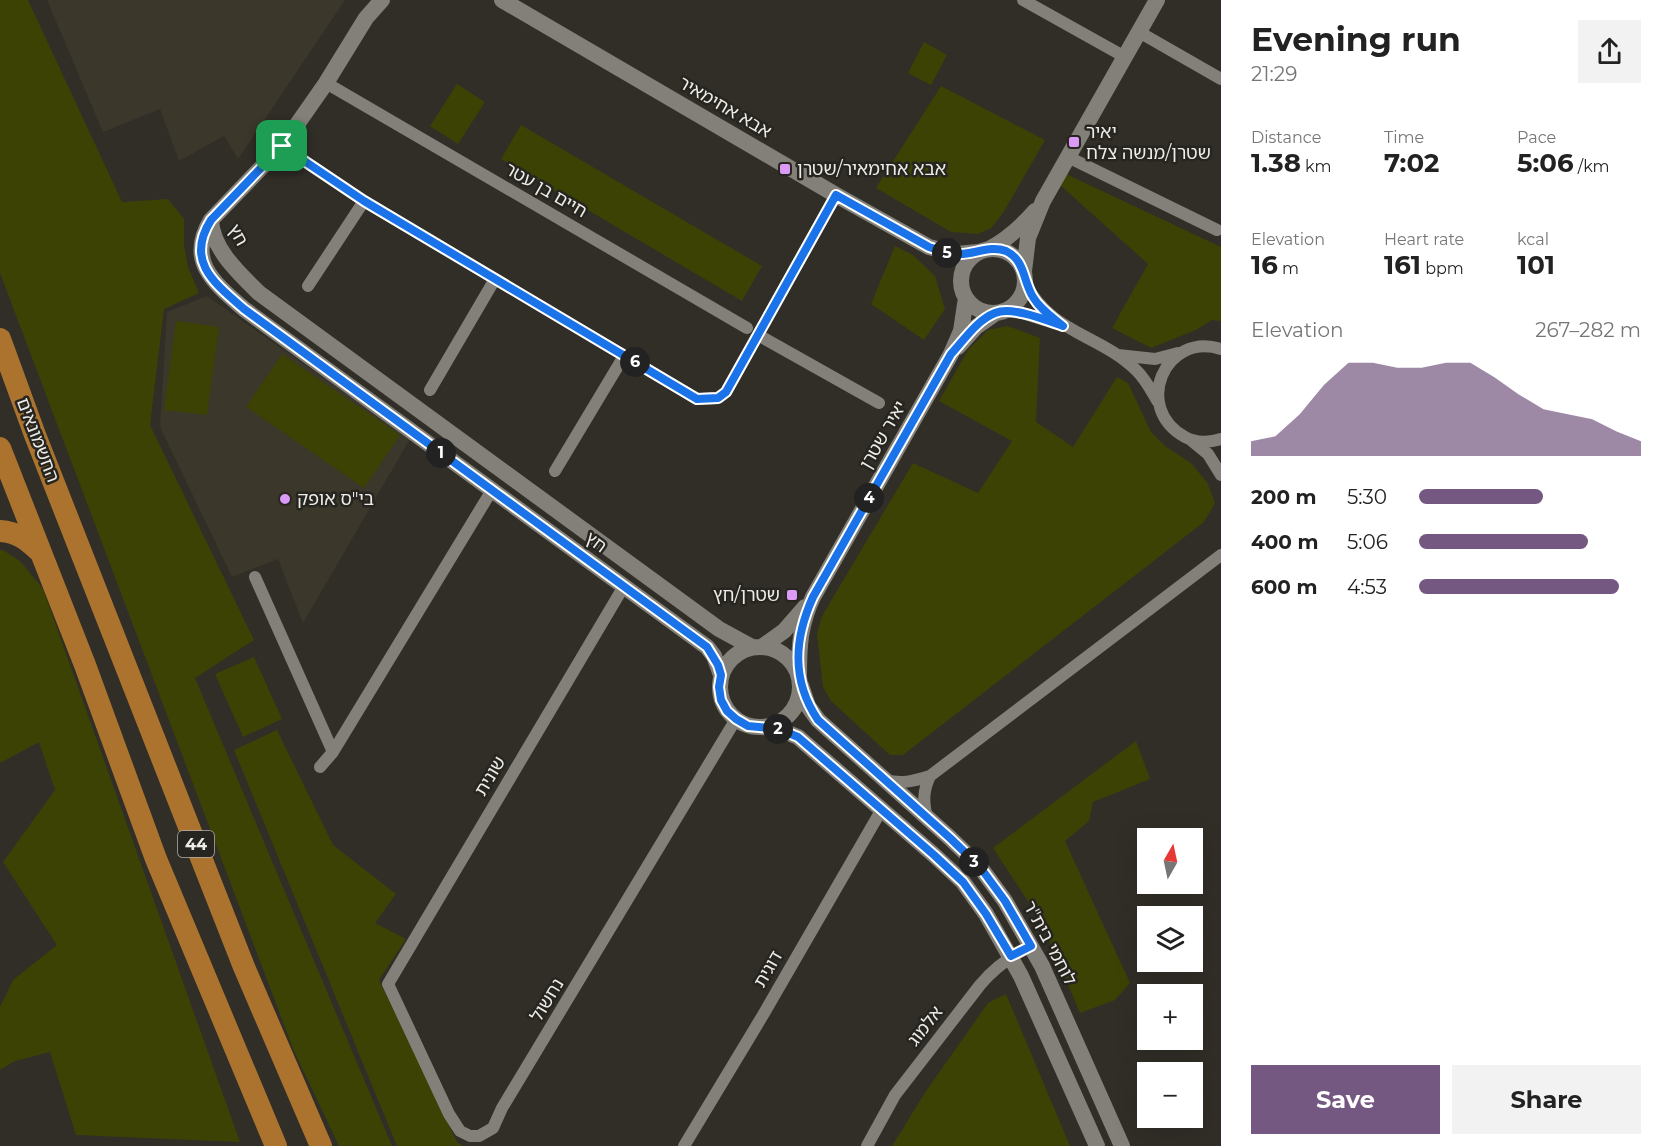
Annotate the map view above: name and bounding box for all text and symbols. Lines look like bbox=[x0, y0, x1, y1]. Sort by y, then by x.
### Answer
text: Evening run bbox=[1251, 19, 1461, 59]
button: share bbox=[1578, 20, 1641, 83]
text: 21:29 bbox=[1251, 62, 1297, 86]
street label: אבא אחימאיר bbox=[675, 72, 775, 142]
pin bbox=[256, 120, 307, 171]
place label: יאיר שטרן/מנשה צלח bbox=[1086, 121, 1211, 164]
text: Distance bbox=[1251, 128, 1321, 147]
text: Time bbox=[1384, 128, 1424, 147]
text: Pace bbox=[1517, 128, 1556, 147]
icon: arrive bbox=[265, 129, 298, 162]
marker: יאיר שטרן/מנשה צלח bbox=[1067, 135, 1081, 149]
text: 1.38 bbox=[1251, 147, 1301, 179]
text: 7:02 bbox=[1384, 147, 1439, 179]
text: 5:06 bbox=[1517, 147, 1574, 179]
text: km bbox=[1301, 157, 1331, 176]
text: /km bbox=[1574, 157, 1610, 176]
street label: חיים בן עטר bbox=[501, 158, 591, 222]
place label: אבא אחימאיר/שטרן bbox=[797, 158, 946, 180]
marker: אבא אחימאיר/שטרן bbox=[778, 162, 792, 176]
street label: חץ bbox=[223, 220, 253, 250]
text: Elevation bbox=[1251, 230, 1325, 249]
text: Heart rate bbox=[1384, 230, 1464, 249]
text: kcal bbox=[1517, 230, 1549, 249]
pin: 5 bbox=[932, 238, 962, 268]
text: 5 bbox=[942, 243, 952, 262]
text: 16 bbox=[1251, 249, 1278, 281]
text: 161 bbox=[1384, 249, 1421, 281]
text: 101 bbox=[1517, 249, 1555, 281]
text: m bbox=[1278, 259, 1299, 278]
text: bpm bbox=[1421, 259, 1464, 278]
text: Elevation bbox=[1251, 318, 1343, 342]
text: 267–282 m bbox=[1535, 318, 1641, 342]
pin: 6 bbox=[620, 347, 650, 377]
text: 6 bbox=[630, 352, 640, 371]
street label: החשמונאים bbox=[12, 395, 64, 485]
street label: יאיר שטרן bbox=[855, 397, 911, 473]
pin: 1 bbox=[426, 438, 456, 468]
text: 1 bbox=[438, 443, 444, 462]
pin: 4 bbox=[854, 483, 884, 513]
text: 200 m bbox=[1251, 485, 1317, 509]
text: 5:30 bbox=[1347, 485, 1387, 509]
place label: בי"ס אופק bbox=[297, 488, 374, 510]
text: 4 bbox=[863, 488, 875, 507]
marker: בי"ס אופק bbox=[278, 492, 292, 506]
street label: חץ bbox=[581, 527, 611, 557]
text: 400 m bbox=[1251, 530, 1319, 554]
text: 5:06 bbox=[1347, 530, 1388, 554]
text: 600 m bbox=[1251, 575, 1318, 599]
text: 4:53 bbox=[1347, 575, 1387, 599]
place label: שטרן/חץ bbox=[713, 584, 780, 606]
marker: שטרן/חץ bbox=[785, 588, 799, 602]
pin: 2 bbox=[763, 714, 793, 744]
text: 2 bbox=[773, 719, 783, 738]
street label: שונית bbox=[470, 752, 510, 800]
north arrow bbox=[1137, 828, 1203, 894]
map controls bbox=[1137, 828, 1203, 1128]
road number: 44 bbox=[178, 831, 214, 857]
pin: 3 bbox=[959, 847, 989, 877]
text: 3 bbox=[969, 852, 979, 871]
street label: לוחמי בית"ר bbox=[1019, 897, 1081, 989]
button: layers bbox=[1137, 906, 1203, 972]
street label: דוגית bbox=[749, 947, 787, 991]
street label: נחשול bbox=[526, 974, 568, 1026]
button: + bbox=[1137, 984, 1203, 1050]
street label: אלמוג bbox=[903, 1002, 947, 1050]
button: − bbox=[1137, 1062, 1203, 1128]
button: Save bbox=[1251, 1065, 1440, 1134]
button: Share bbox=[1452, 1065, 1641, 1134]

